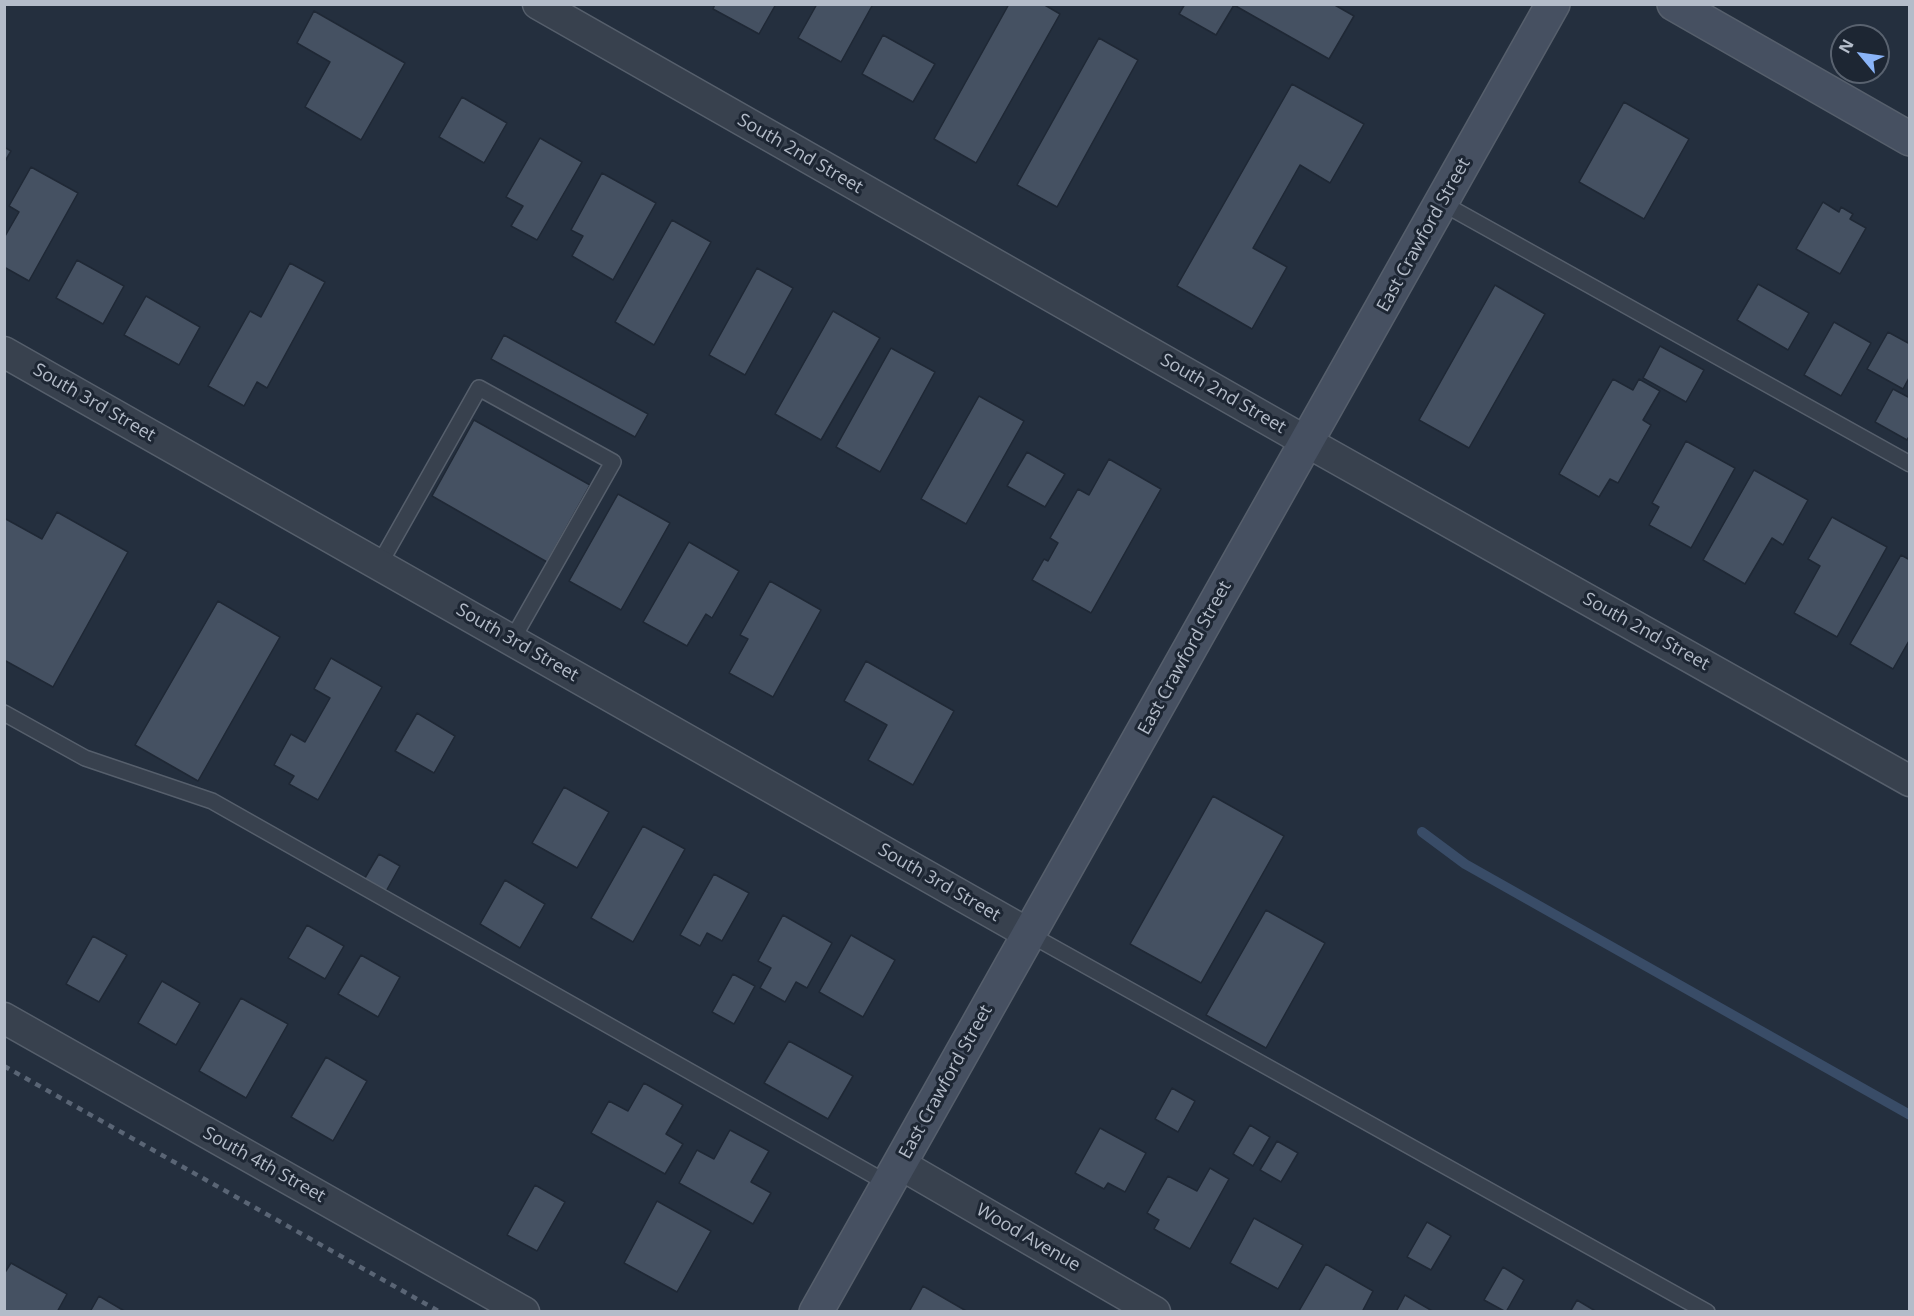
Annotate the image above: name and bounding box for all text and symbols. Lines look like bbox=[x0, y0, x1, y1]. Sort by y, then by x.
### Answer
north arrow bbox=[1830, 24, 1890, 84]
text: N bbox=[1833, 35, 1859, 57]
street label: South 2nd Street bbox=[733, 109, 867, 199]
street label: East Crawford Street bbox=[1373, 154, 1475, 316]
street label: South 2nd Street bbox=[1156, 349, 1290, 439]
street label: South 3rd Street bbox=[29, 359, 159, 447]
street label: East Crawford Street bbox=[1134, 577, 1236, 739]
street label: South 2nd Street bbox=[1579, 588, 1713, 676]
street label: South 3rd Street bbox=[452, 599, 582, 687]
street label: South 3rd Street bbox=[874, 839, 1004, 927]
street label: East Crawford Street bbox=[895, 1001, 997, 1163]
street label: South 4th Street bbox=[199, 1122, 329, 1208]
street label: Wood Avenue bbox=[972, 1199, 1084, 1277]

